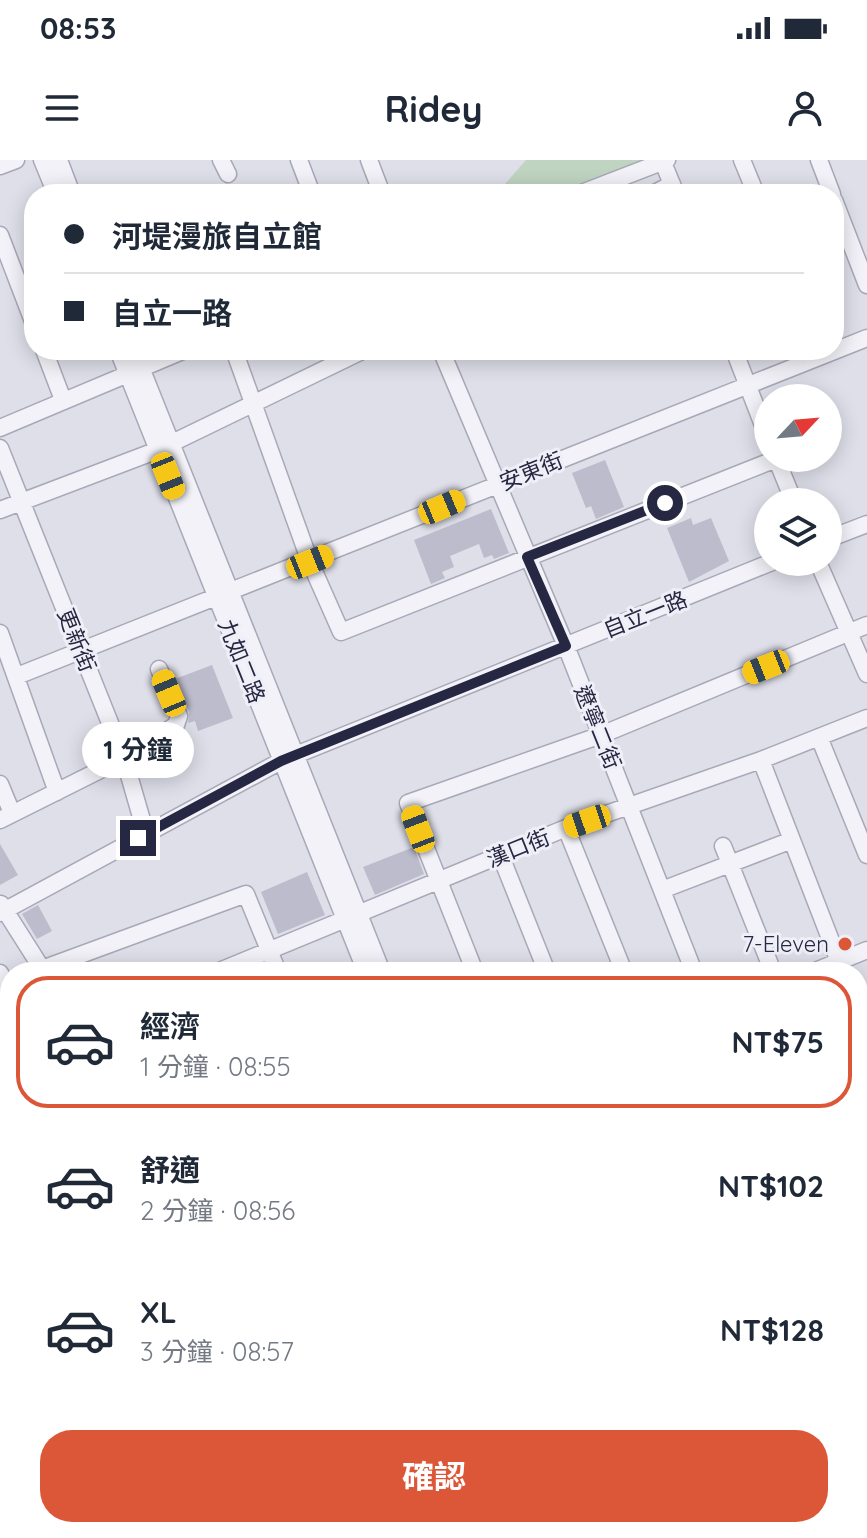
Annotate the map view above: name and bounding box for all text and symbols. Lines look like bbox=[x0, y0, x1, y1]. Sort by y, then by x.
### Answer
text: 08:53 bbox=[40, 9, 116, 47]
icon: menu bbox=[40, 86, 84, 130]
text: Ridey bbox=[384, 86, 483, 131]
icon: person bbox=[783, 86, 827, 130]
text: 河堤漫旅自立館 bbox=[112, 217, 322, 255]
text: 自立一路 bbox=[112, 294, 232, 332]
north arrow bbox=[754, 384, 842, 472]
map controls bbox=[754, 384, 842, 576]
street label: 安東街 bbox=[495, 446, 567, 496]
car bbox=[148, 449, 188, 503]
route start bbox=[647, 485, 683, 521]
car bbox=[415, 487, 469, 527]
button: layers bbox=[754, 488, 842, 576]
car bbox=[283, 542, 337, 582]
street label: 自立一路 bbox=[599, 585, 691, 643]
street label: 更新街 bbox=[52, 604, 102, 676]
street label: 九如二路 bbox=[213, 615, 271, 707]
car bbox=[739, 647, 793, 687]
car bbox=[149, 666, 189, 720]
street label: 遼寧二街 bbox=[569, 681, 627, 773]
callout: 1 分鐘 bbox=[82, 722, 194, 778]
text: 1 分鐘 bbox=[103, 733, 173, 766]
car bbox=[398, 802, 438, 856]
car bbox=[560, 802, 614, 840]
route end bbox=[120, 820, 156, 856]
street label: 漢口街 bbox=[482, 823, 554, 873]
place label: 7-Eleven bbox=[743, 930, 829, 958]
marker: 7-Eleven bbox=[836, 935, 854, 953]
icon: car bbox=[44, 1006, 116, 1078]
text: 經濟 bbox=[140, 1007, 200, 1045]
text: NT$75 bbox=[732, 1023, 824, 1061]
text: 1 分鐘 · 08:55 bbox=[140, 1050, 291, 1083]
icon: car bbox=[44, 1150, 116, 1222]
text: 舒適 bbox=[140, 1151, 200, 1189]
text: NT$102 bbox=[718, 1167, 824, 1205]
text: 2 分鐘 · 08:56 bbox=[140, 1194, 295, 1227]
text: XL bbox=[140, 1293, 177, 1331]
icon: car bbox=[44, 1294, 116, 1366]
text: NT$128 bbox=[720, 1311, 824, 1349]
text: 3 分鐘 · 08:57 bbox=[140, 1335, 294, 1368]
button: 確認 bbox=[40, 1430, 828, 1522]

